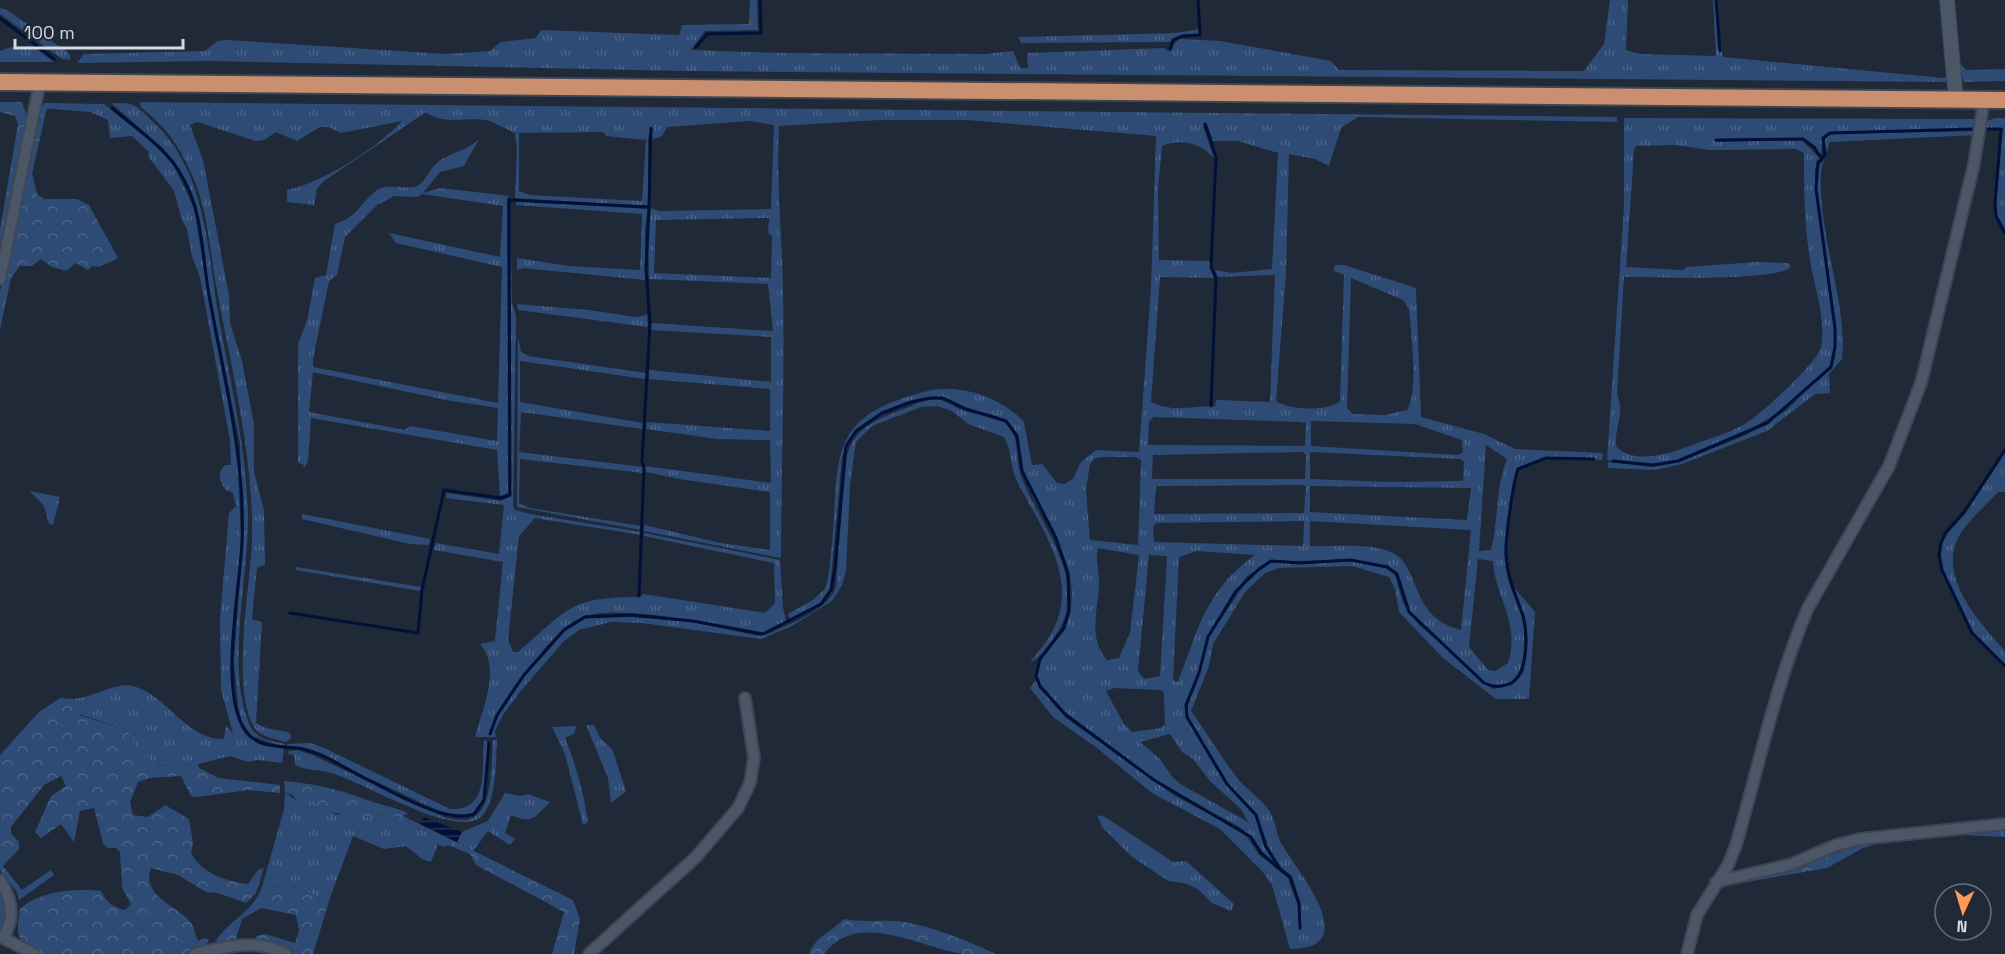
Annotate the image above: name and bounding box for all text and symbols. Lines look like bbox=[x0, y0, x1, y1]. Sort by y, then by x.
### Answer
scale bar bbox=[15, 12, 183, 50]
text: 100 m bbox=[24, 21, 75, 44]
north arrow bbox=[1933, 882, 1993, 942]
text: N bbox=[1956, 916, 1968, 937]

